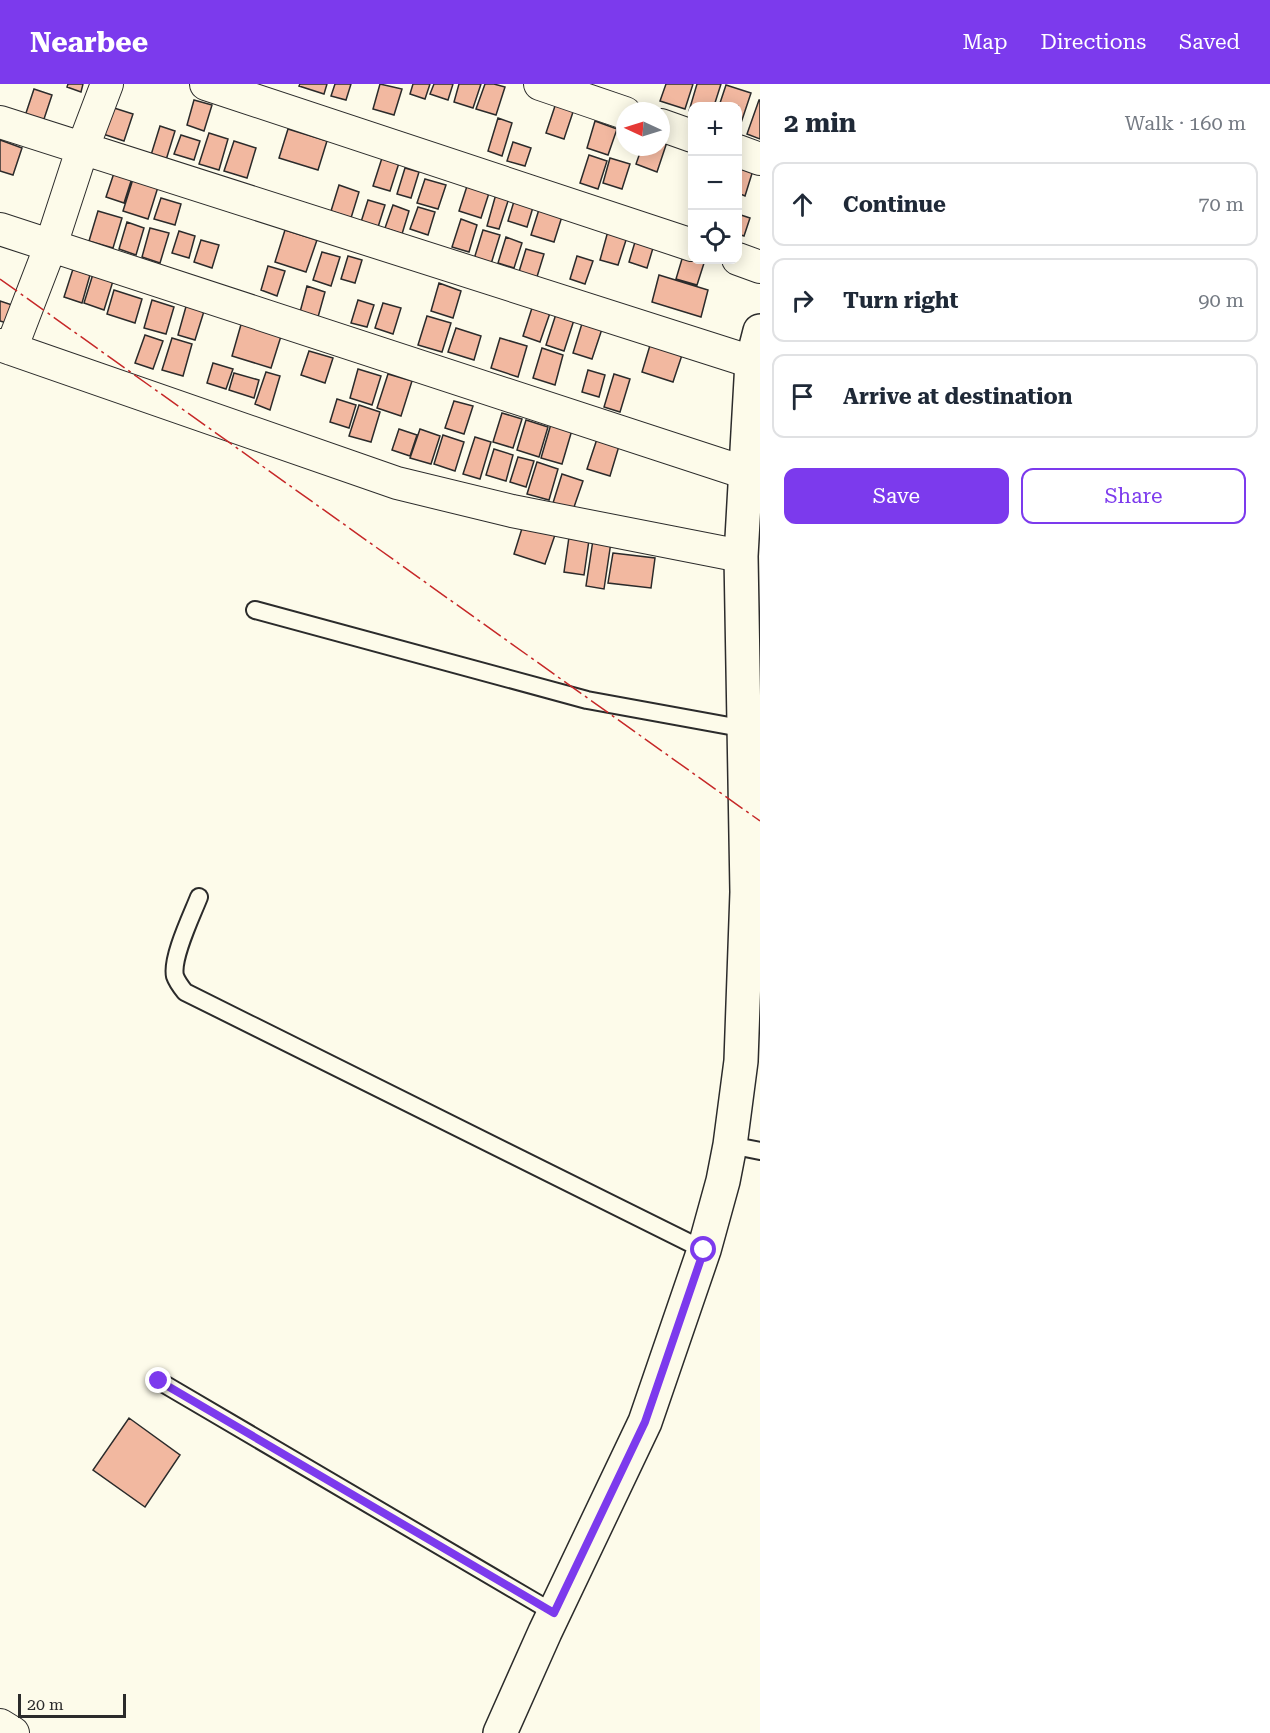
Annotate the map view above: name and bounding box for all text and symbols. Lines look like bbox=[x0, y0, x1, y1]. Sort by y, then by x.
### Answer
text: Nearbee bbox=[30, 26, 148, 59]
text: Map bbox=[963, 30, 1007, 54]
text: Directions bbox=[1040, 30, 1146, 54]
text: Saved bbox=[1179, 30, 1240, 54]
north arrow bbox=[616, 102, 670, 156]
map controls bbox=[688, 102, 742, 264]
button: + bbox=[688, 102, 742, 156]
text: 2 min bbox=[784, 108, 856, 138]
text: Walk · 160 m bbox=[1125, 111, 1246, 135]
button: − bbox=[688, 156, 742, 210]
icon: ahead bbox=[786, 188, 819, 221]
text: Continue bbox=[843, 192, 946, 217]
text: 70 m bbox=[1198, 192, 1244, 216]
button: locate bbox=[688, 210, 742, 264]
icon: right bbox=[786, 284, 819, 317]
text: Turn right bbox=[843, 288, 958, 313]
text: 90 m bbox=[1198, 288, 1244, 312]
icon: arrive bbox=[786, 380, 819, 413]
text: Arrive at destination bbox=[843, 384, 1072, 409]
button: Save bbox=[784, 468, 1009, 524]
button: Share bbox=[1021, 468, 1246, 524]
route start bbox=[690, 1236, 716, 1262]
route end bbox=[145, 1367, 171, 1393]
scale bar bbox=[18, 1691, 126, 1718]
text: 20 m bbox=[27, 1695, 64, 1714]

